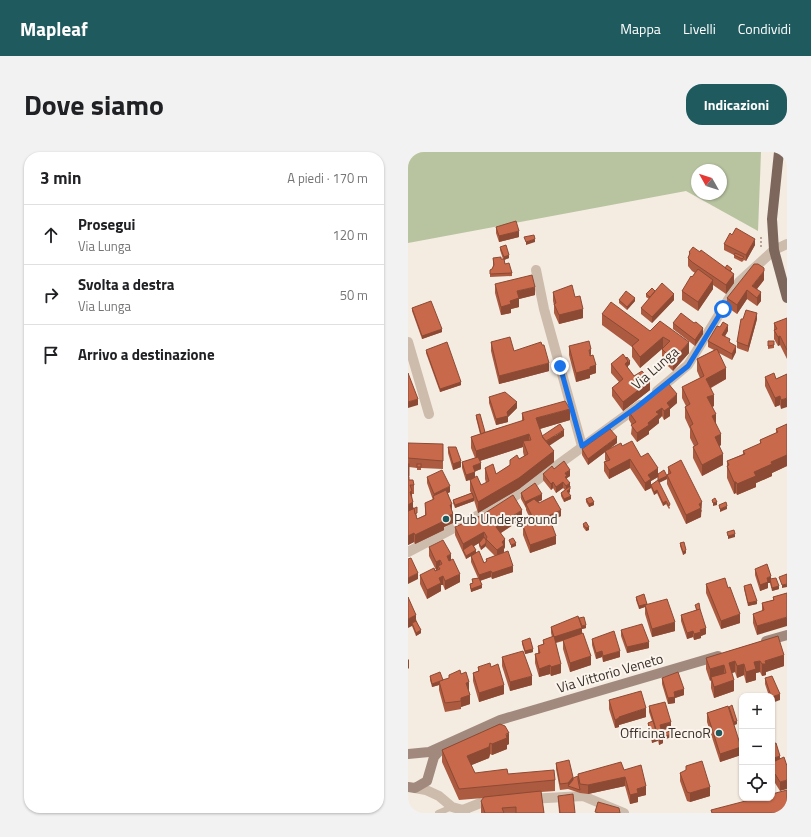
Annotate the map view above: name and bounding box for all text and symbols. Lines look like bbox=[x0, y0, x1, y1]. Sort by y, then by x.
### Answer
text: Mapleaf bbox=[20, 14, 88, 43]
text: Mappa bbox=[620, 18, 661, 39]
text: Livelli bbox=[683, 18, 716, 39]
text: Condividi bbox=[738, 18, 791, 39]
text: Dove siamo bbox=[24, 83, 164, 126]
button: Indicazioni bbox=[686, 84, 787, 125]
north arrow bbox=[691, 164, 727, 200]
text: 3 min bbox=[40, 165, 81, 191]
text: A piedi · 170 m bbox=[287, 168, 368, 188]
text: Prosegui bbox=[78, 213, 135, 236]
icon: ahead bbox=[40, 224, 62, 246]
text: 120 m bbox=[332, 225, 368, 245]
text: Via Lunga bbox=[78, 236, 131, 256]
text: Svolta a destra bbox=[78, 273, 175, 296]
icon: right bbox=[40, 284, 62, 306]
text: 50 m bbox=[340, 285, 368, 305]
text: Via Lunga bbox=[78, 296, 131, 316]
route start bbox=[714, 300, 732, 318]
street label: Via Lunga bbox=[626, 341, 683, 394]
text: Arrivo a destinazione bbox=[78, 343, 215, 366]
icon: arrive bbox=[40, 344, 62, 366]
route end bbox=[551, 357, 569, 375]
place label: Pub Underground bbox=[454, 508, 558, 529]
marker: Pub Underground bbox=[441, 514, 451, 524]
street label: Via Vittorio Veneto bbox=[554, 647, 666, 698]
map controls bbox=[739, 693, 775, 801]
button: + bbox=[739, 693, 775, 729]
place label: Officina TecnoR bbox=[620, 722, 711, 743]
marker: Officina TecnoR bbox=[714, 728, 724, 738]
button: − bbox=[739, 729, 775, 765]
button: locate bbox=[739, 765, 775, 801]

